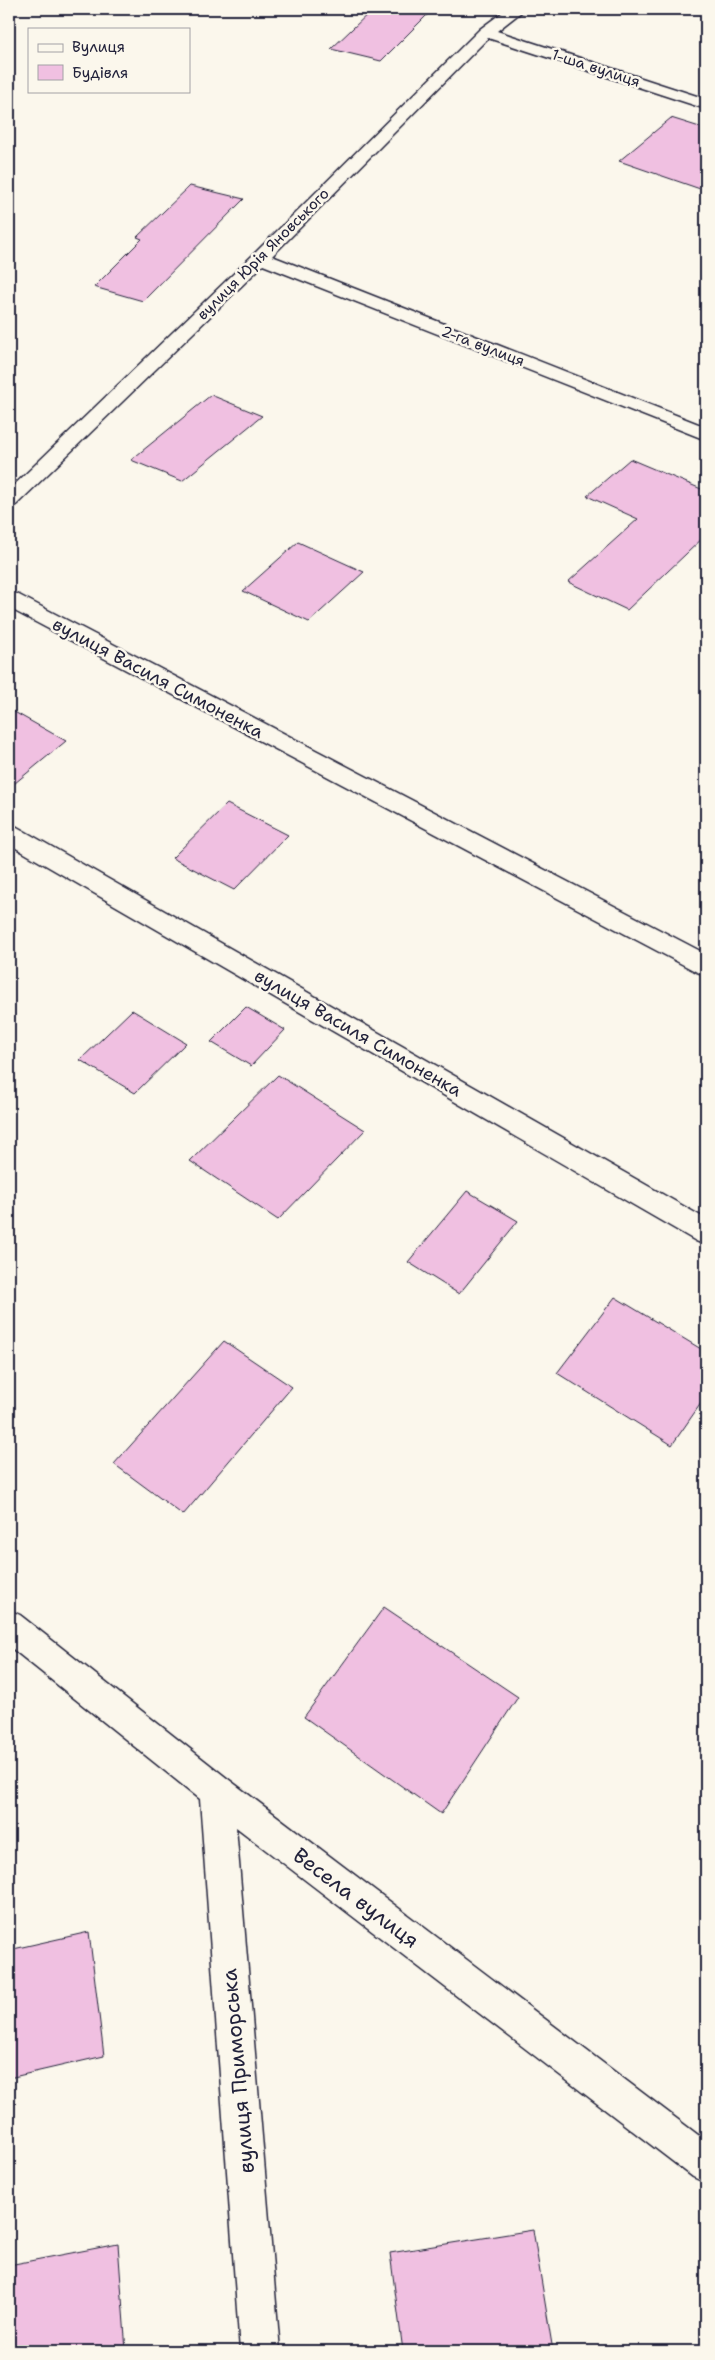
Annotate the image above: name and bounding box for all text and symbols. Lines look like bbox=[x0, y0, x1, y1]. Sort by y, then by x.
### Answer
legend bbox=[28, 28, 190, 92]
text: Вулиця bbox=[72, 37, 125, 57]
street label: 1-ша вулиця bbox=[549, 44, 643, 92]
text: Будівля bbox=[72, 63, 128, 83]
street label: вулиця Юрія Яновського bbox=[193, 184, 333, 324]
street label: 2-га вулиця bbox=[438, 321, 528, 371]
street label: вулиця Василя Симоненка bbox=[48, 612, 268, 744]
street label: вулиця Василя Симоненка bbox=[250, 964, 466, 1102]
street label: Весела вулиця bbox=[287, 1841, 425, 1955]
street label: вулиця Приморська bbox=[215, 1967, 261, 2175]

